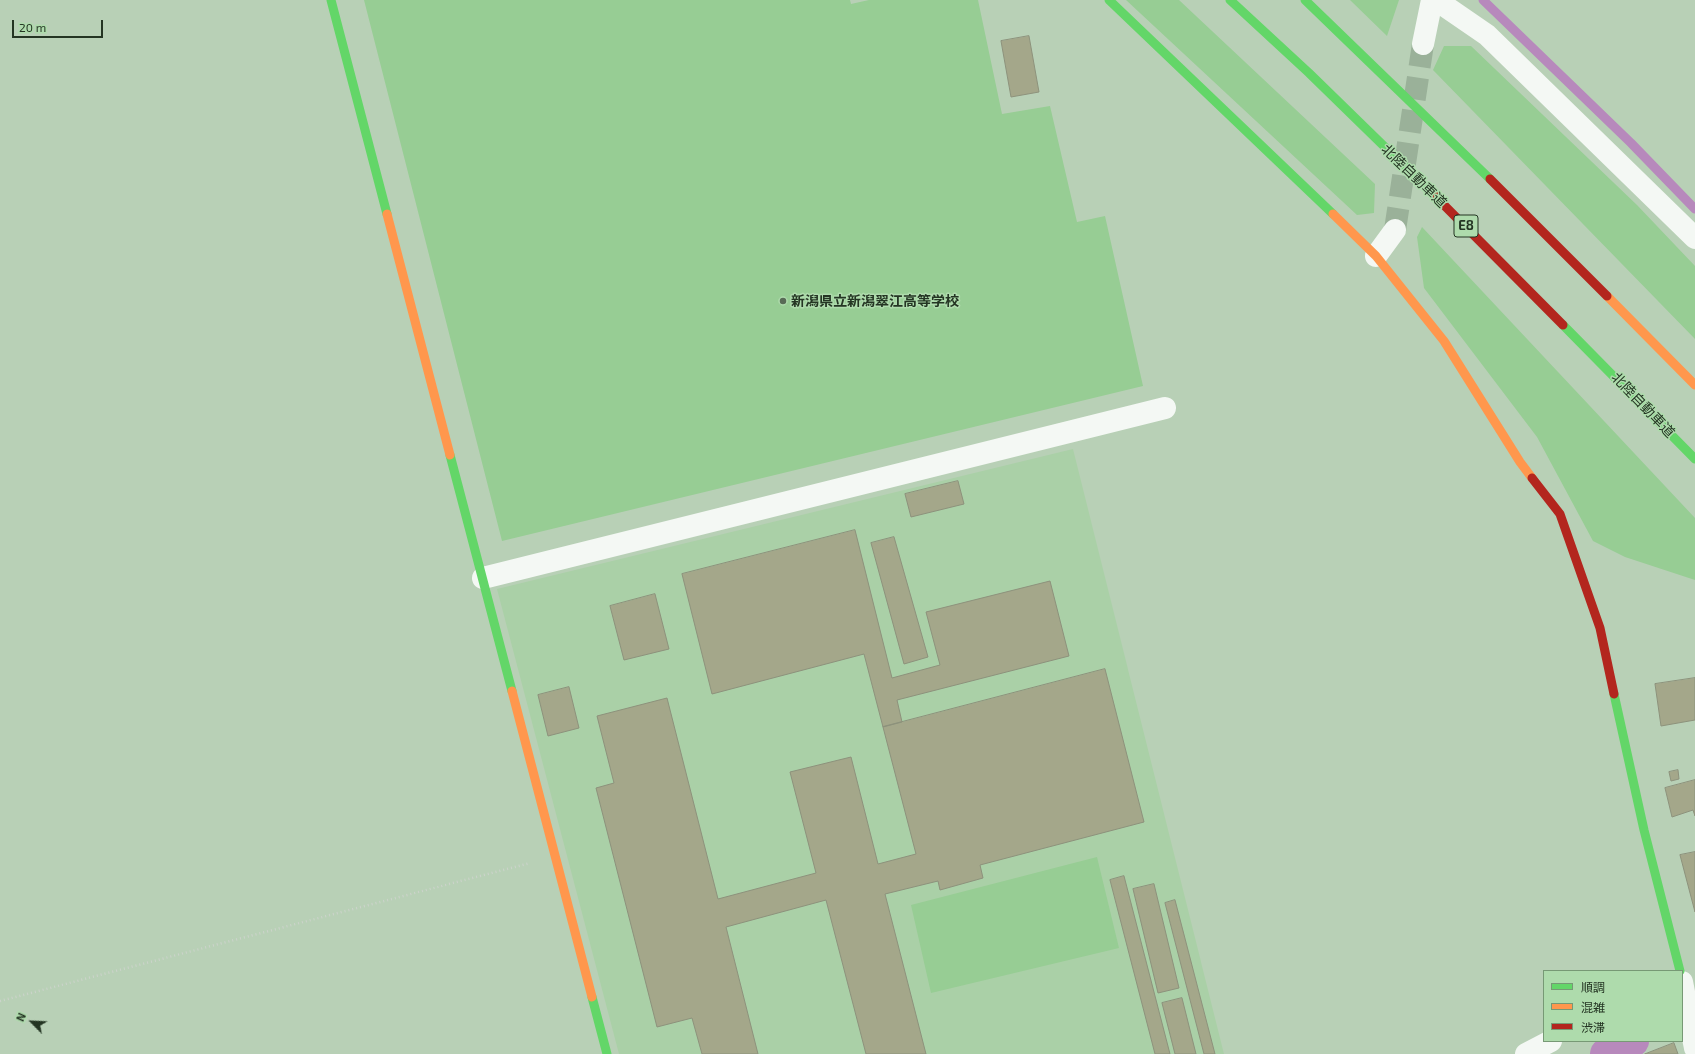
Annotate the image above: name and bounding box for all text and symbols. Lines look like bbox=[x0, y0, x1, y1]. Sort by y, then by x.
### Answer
scale bar bbox=[14, 12, 105, 38]
text: 20 m bbox=[19, 20, 46, 34]
street label: 北陸自動車道 bbox=[1378, 141, 1450, 211]
road number: E8 bbox=[1454, 215, 1478, 237]
place label: 新潟県立新潟翠江高等学校 bbox=[791, 293, 959, 309]
marker: 新潟県立新潟翠江高等学校 bbox=[778, 296, 788, 306]
street label: 北陸自動車道 bbox=[1608, 369, 1678, 441]
legend bbox=[1543, 970, 1683, 1042]
text: 順調 bbox=[1581, 980, 1605, 994]
text: 混雑 bbox=[1581, 1000, 1605, 1014]
north arrow bbox=[12, 1002, 52, 1042]
text: N bbox=[13, 1011, 28, 1023]
text: 渋滞 bbox=[1581, 1020, 1605, 1034]

